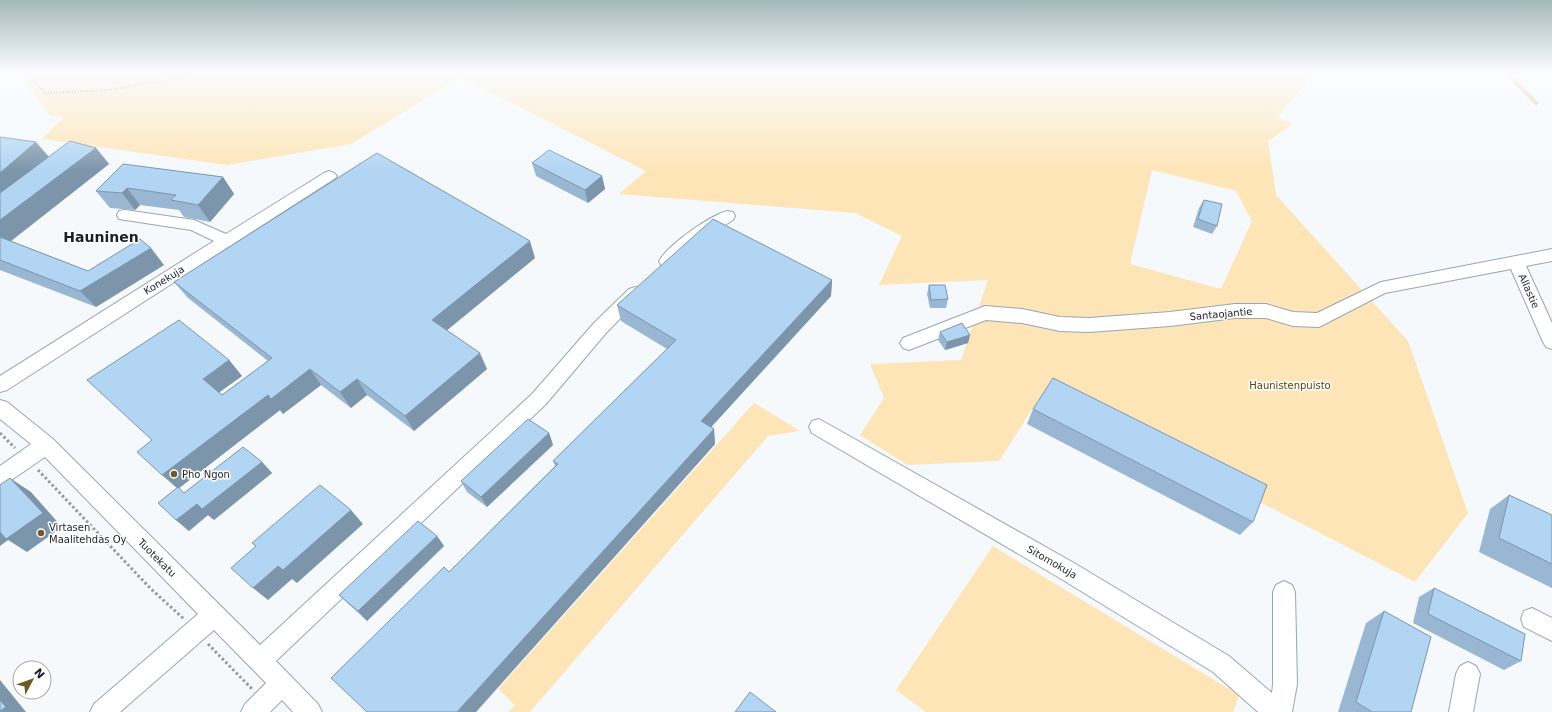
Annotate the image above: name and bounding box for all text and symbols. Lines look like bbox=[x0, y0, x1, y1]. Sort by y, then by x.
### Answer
district label: Hauninen bbox=[63, 229, 139, 245]
street label: Konekuja bbox=[142, 263, 186, 297]
street label: Allastie bbox=[1517, 272, 1541, 310]
street label: Santaojantie bbox=[1189, 306, 1253, 322]
park label: Haunistenpuisto bbox=[1249, 380, 1331, 391]
marker: Pho Ngon bbox=[169, 469, 179, 479]
place label: Pho Ngon bbox=[182, 469, 230, 480]
place label: Virtasen Maalitehdas Oy bbox=[49, 522, 127, 545]
marker: Virtasen Maalitehdas Oy bbox=[36, 528, 46, 538]
street label: Tuotekatu bbox=[135, 536, 178, 579]
street label: Sitomokuja bbox=[1025, 543, 1079, 581]
north arrow bbox=[12, 660, 52, 700]
text: N bbox=[31, 666, 47, 682]

